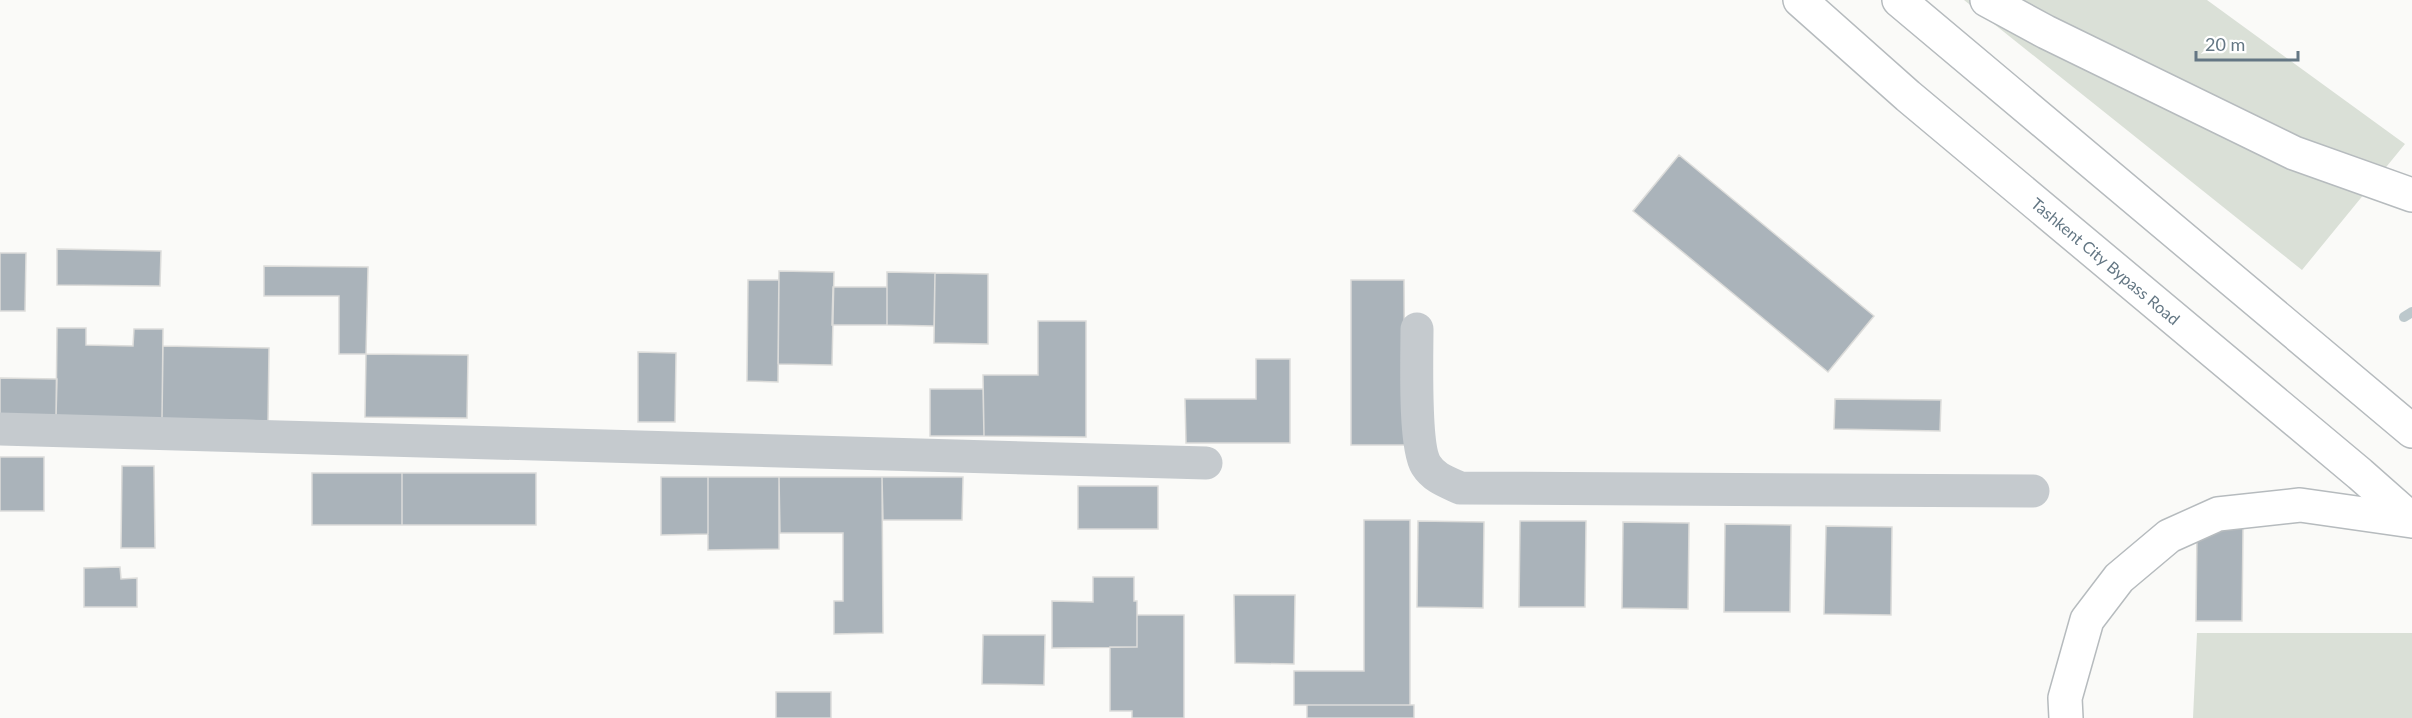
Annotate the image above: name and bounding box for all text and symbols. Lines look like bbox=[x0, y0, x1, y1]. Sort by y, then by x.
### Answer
scale bar bbox=[2196, 24, 2298, 62]
text: 20 m bbox=[2205, 33, 2245, 55]
street label: Tashkent City Bypass Road bbox=[2028, 193, 2184, 328]

